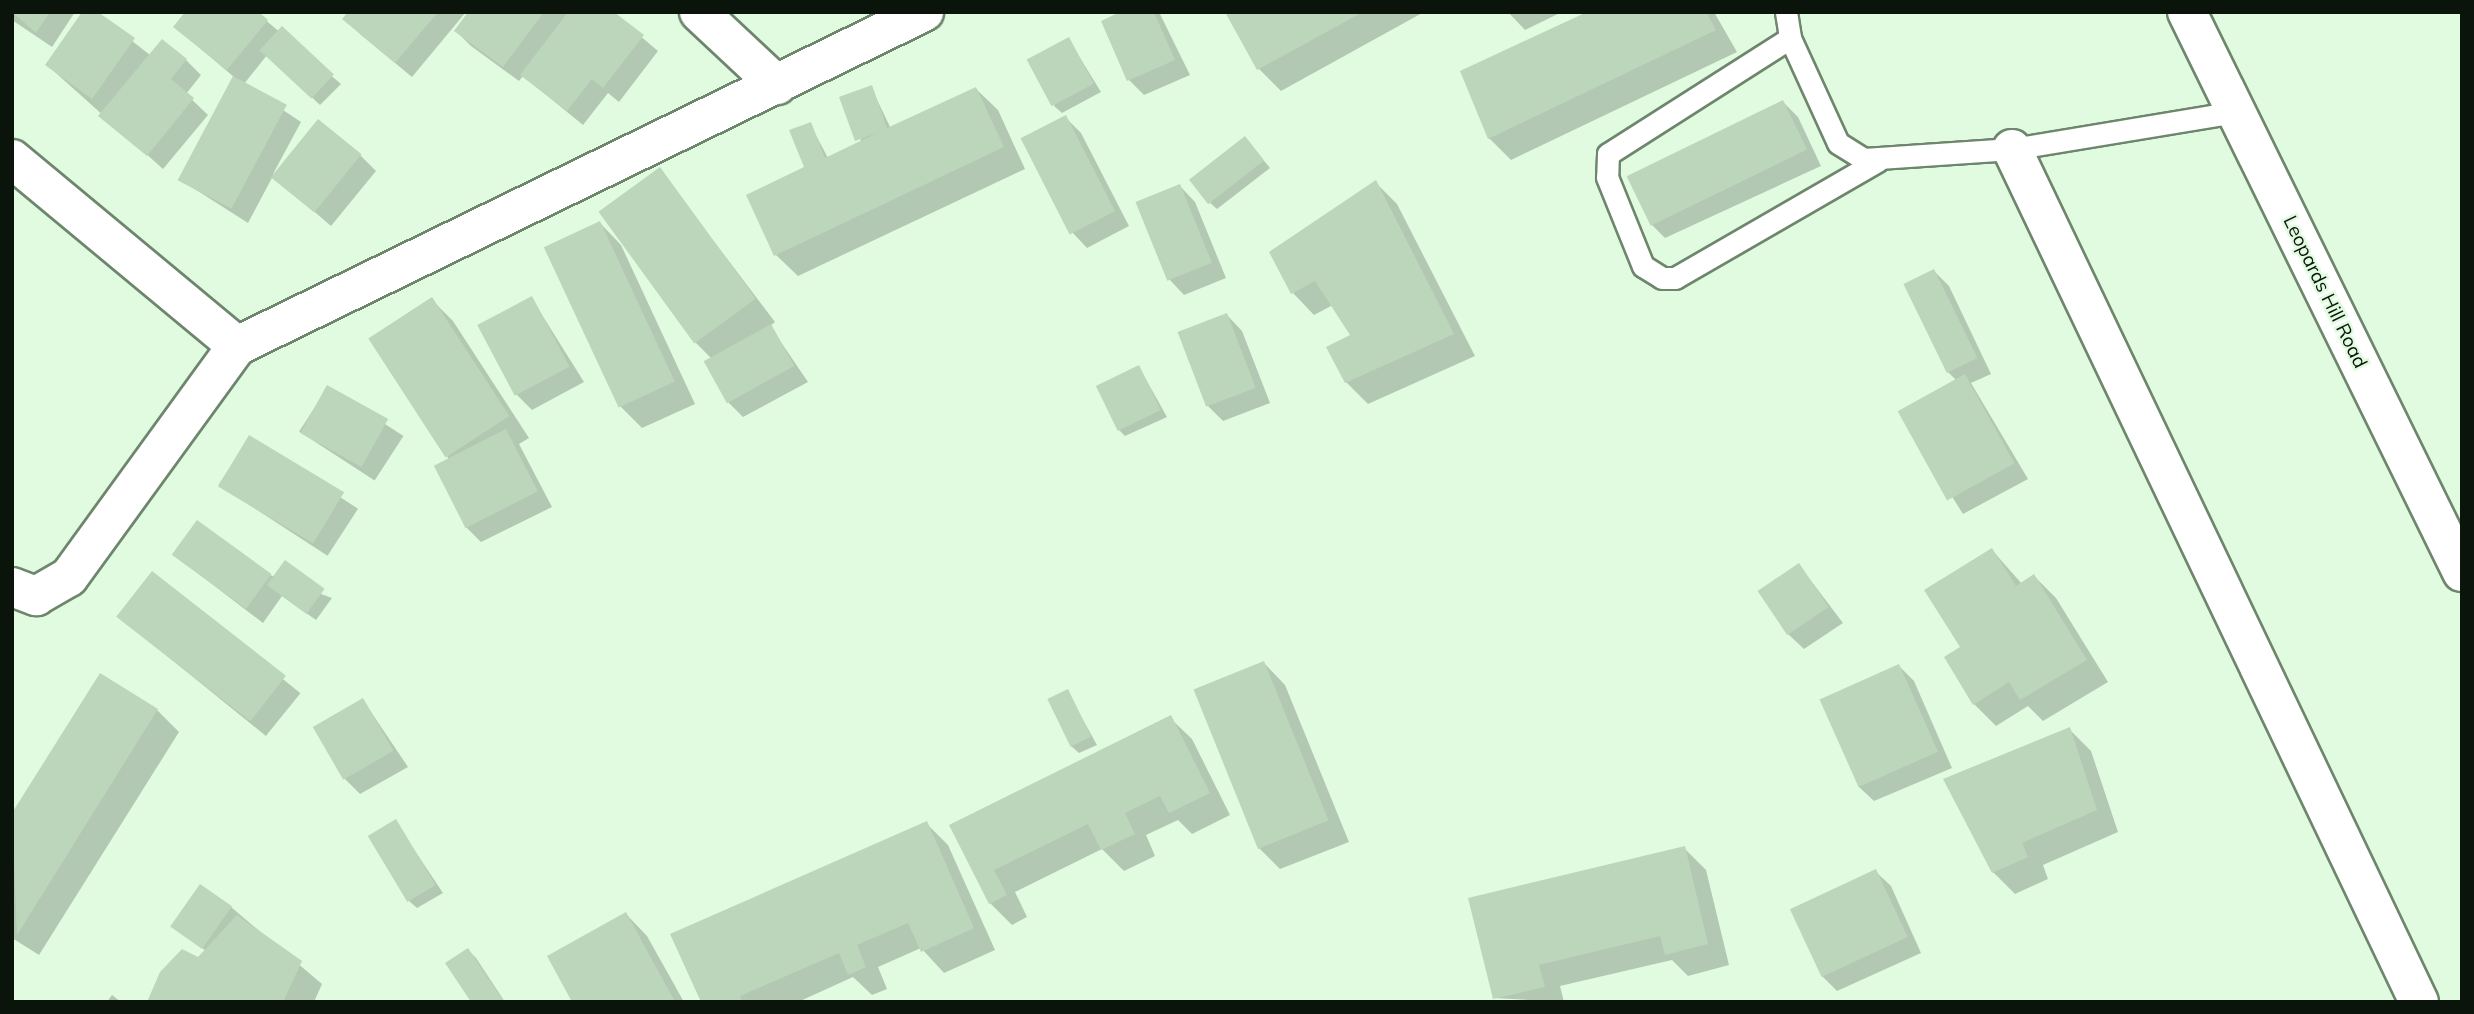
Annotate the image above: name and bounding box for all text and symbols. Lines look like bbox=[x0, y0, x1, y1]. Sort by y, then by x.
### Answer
street label: Leopards Hill Road bbox=[2278, 212, 2372, 372]

